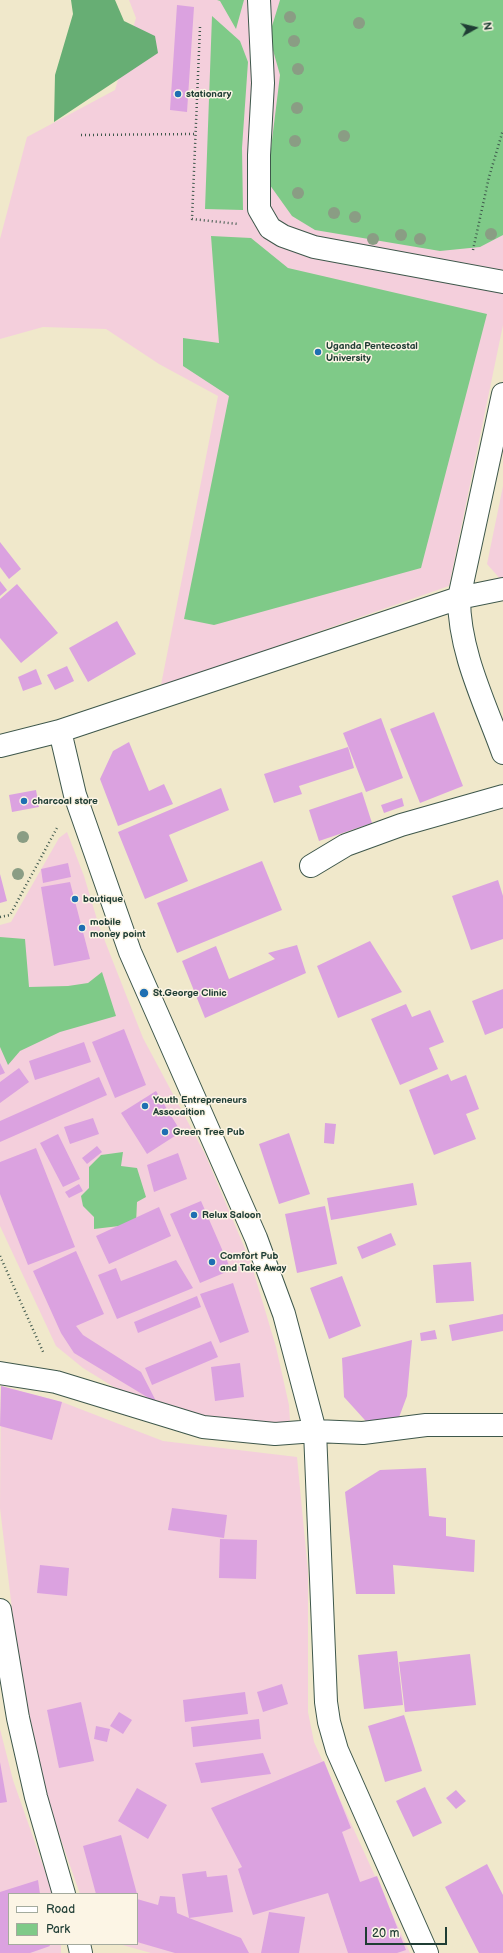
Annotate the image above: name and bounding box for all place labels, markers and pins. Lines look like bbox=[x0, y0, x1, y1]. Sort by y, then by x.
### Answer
place label: stationary bbox=[186, 88, 231, 100]
marker: stationary bbox=[173, 89, 183, 99]
place label: Uganda Pentecostal University bbox=[326, 340, 418, 364]
marker: Uganda Pentecostal University bbox=[313, 347, 323, 357]
place label: charcoal store bbox=[32, 795, 98, 807]
marker: charcoal store bbox=[19, 796, 29, 806]
place label: boutique bbox=[83, 893, 123, 905]
marker: boutique bbox=[70, 894, 80, 904]
place label: mobile money point bbox=[90, 916, 146, 940]
marker: mobile money point bbox=[77, 923, 87, 933]
marker: St.George Clinic bbox=[138, 987, 150, 999]
place label: St.George Clinic bbox=[153, 987, 227, 999]
place label: Youth Entrepreneurs Assocaition bbox=[153, 1094, 247, 1118]
marker: Youth Entrepreneurs Assocaition bbox=[140, 1101, 150, 1111]
place label: Green Tree Pub bbox=[173, 1126, 245, 1138]
marker: Green Tree Pub bbox=[160, 1127, 170, 1137]
place label: Relux Saloon bbox=[202, 1209, 261, 1221]
marker: Relux Saloon bbox=[189, 1210, 199, 1220]
place label: Comfort Pub and Take Away bbox=[220, 1250, 286, 1274]
marker: Comfort Pub and Take Away bbox=[207, 1257, 217, 1267]

